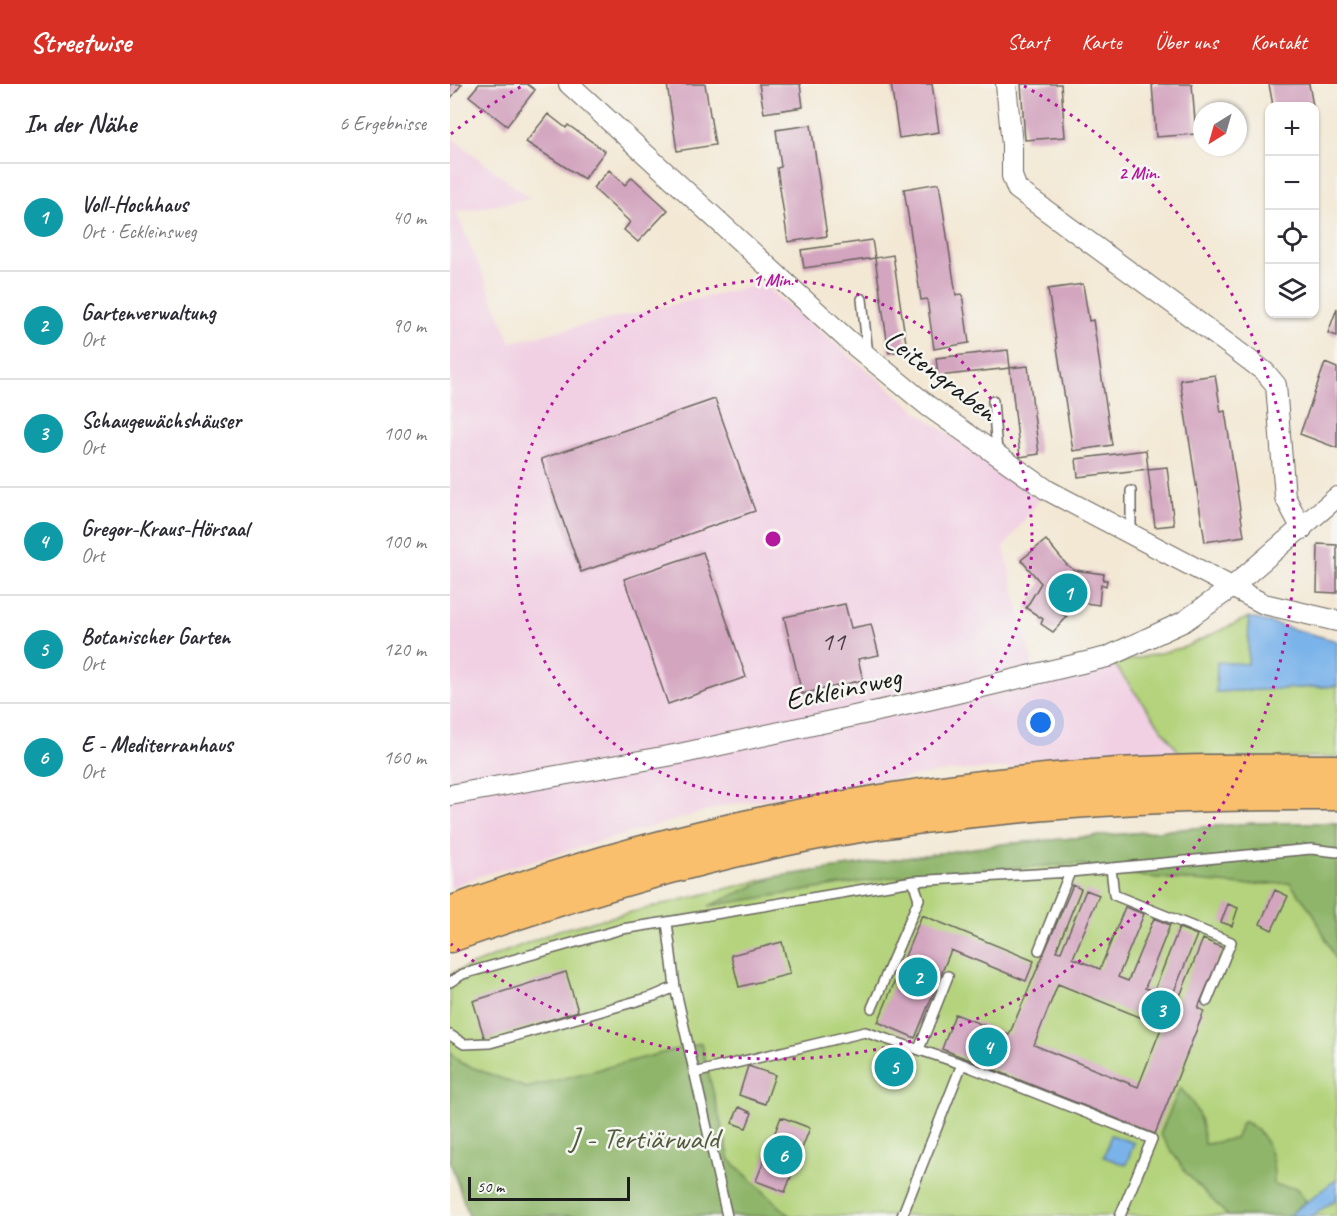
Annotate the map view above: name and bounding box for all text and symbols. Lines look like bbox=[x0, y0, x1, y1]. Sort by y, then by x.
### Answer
text: Streetwise bbox=[30, 25, 131, 60]
text: Start bbox=[1007, 29, 1048, 55]
text: Karte bbox=[1081, 29, 1122, 55]
text: Über uns bbox=[1155, 29, 1218, 55]
text: Kontakt bbox=[1251, 29, 1307, 55]
north arrow bbox=[1193, 102, 1247, 156]
map controls bbox=[1265, 102, 1319, 318]
button: + bbox=[1265, 102, 1319, 156]
text: In der Nähe bbox=[24, 107, 136, 140]
text: 6 Ergebnisse bbox=[339, 111, 426, 136]
button: − bbox=[1265, 156, 1319, 210]
text: 2 Min. bbox=[1118, 162, 1160, 184]
text: Voll-Hochhaus bbox=[81, 191, 188, 219]
text: 1 bbox=[39, 205, 48, 230]
text: 40 m bbox=[392, 205, 426, 230]
button: locate bbox=[1265, 210, 1319, 264]
text: Ort · Eckleinsweg bbox=[81, 219, 197, 244]
button: layers bbox=[1265, 264, 1319, 318]
text: 1 Min. bbox=[752, 269, 794, 291]
text: Gartenverwaltung bbox=[81, 299, 216, 327]
text: 2 bbox=[39, 313, 48, 338]
text: 90 m bbox=[392, 313, 426, 338]
street label: Leitengraben bbox=[877, 320, 1006, 431]
text: Ort bbox=[81, 327, 105, 352]
text: Schaugewächshäuser bbox=[81, 407, 241, 435]
text: 3 bbox=[39, 421, 48, 446]
text: 100 m bbox=[383, 421, 426, 446]
text: Ort bbox=[81, 435, 105, 460]
text: Gregor-Kraus-Hörsaal bbox=[81, 515, 249, 543]
text: 4 bbox=[39, 529, 48, 554]
text: 100 m bbox=[383, 529, 426, 554]
centre of rings bbox=[763, 529, 783, 549]
text: Ort bbox=[81, 543, 105, 568]
pin: 1 bbox=[1048, 570, 1088, 616]
text: Botanischer Garten bbox=[81, 623, 230, 651]
house number: 11 bbox=[821, 624, 847, 658]
text: 5 bbox=[39, 637, 48, 662]
text: 120 m bbox=[383, 637, 426, 662]
text: Ort bbox=[81, 651, 105, 676]
street label: Eckleinsweg bbox=[782, 657, 906, 719]
your location bbox=[1026, 708, 1055, 737]
text: E - Mediterranhaus bbox=[81, 731, 232, 759]
text: 6 bbox=[39, 745, 48, 770]
text: 160 m bbox=[383, 745, 426, 770]
text: Ort bbox=[81, 759, 105, 784]
pin: 2 bbox=[898, 954, 938, 1000]
pin: 3 bbox=[1142, 988, 1180, 1032]
pin: 4 bbox=[968, 1024, 1008, 1070]
pin: 5 bbox=[874, 1044, 914, 1090]
park label: J - Tertiärwald bbox=[567, 1119, 723, 1157]
pin: 6 bbox=[764, 1132, 802, 1178]
scale bar bbox=[468, 1174, 630, 1202]
text: 50 m bbox=[477, 1177, 504, 1197]

